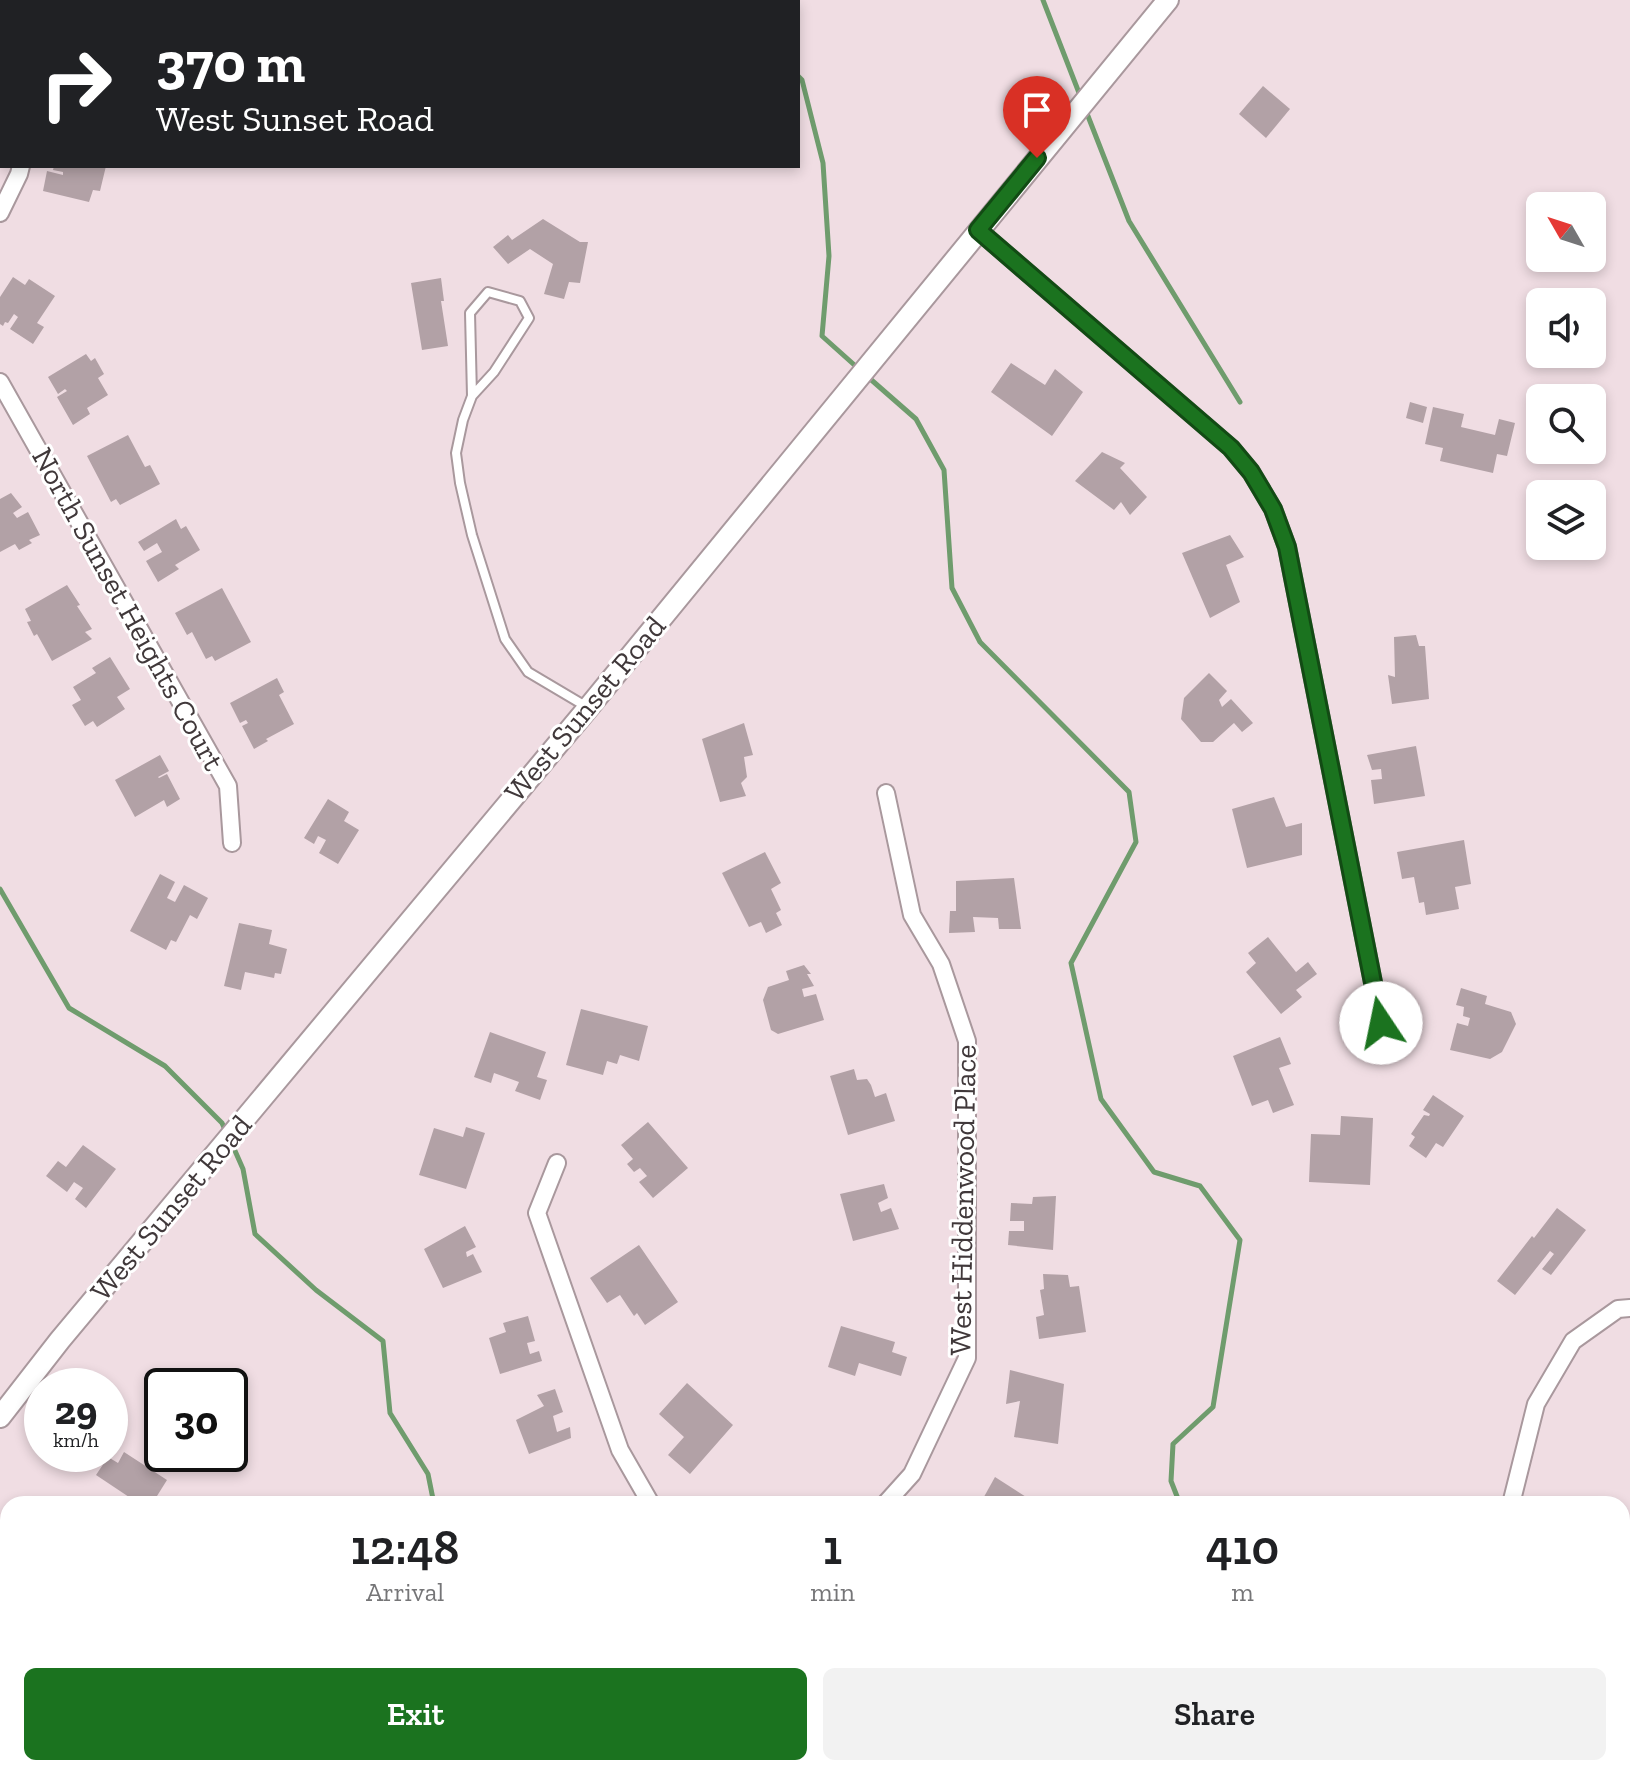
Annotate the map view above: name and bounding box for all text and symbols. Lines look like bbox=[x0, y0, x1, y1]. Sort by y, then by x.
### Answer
text: 370 m bbox=[156, 29, 305, 96]
icon: right bbox=[24, 32, 128, 136]
pin bbox=[1003, 76, 1071, 158]
icon: arrive bbox=[1015, 88, 1059, 132]
text: West Sunset Road bbox=[156, 97, 434, 140]
north arrow bbox=[1526, 192, 1606, 272]
map controls bbox=[1526, 192, 1606, 560]
button: sound bbox=[1526, 288, 1606, 368]
button: search bbox=[1526, 384, 1606, 464]
street label: North Sunset Heights Court bbox=[24, 441, 232, 777]
button: layers bbox=[1526, 480, 1606, 560]
street label: West Sunset Road bbox=[497, 608, 674, 809]
position arrow bbox=[1339, 981, 1423, 1065]
street label: West Hiddenwood Place bbox=[942, 1044, 984, 1356]
street label: West Sunset Road bbox=[83, 1107, 260, 1308]
speed limit sign: 30 bbox=[144, 1368, 248, 1472]
text: 29 bbox=[55, 1386, 97, 1434]
text: km/h bbox=[53, 1428, 99, 1452]
text: 12:48 bbox=[351, 1519, 459, 1576]
text: 1 bbox=[823, 1519, 842, 1576]
text: 410 bbox=[1206, 1519, 1279, 1576]
text: Arrival bbox=[366, 1576, 444, 1608]
text: min bbox=[810, 1576, 855, 1608]
text: m bbox=[1231, 1576, 1254, 1608]
button: Exit bbox=[24, 1668, 807, 1760]
button: Share bbox=[823, 1668, 1606, 1760]

